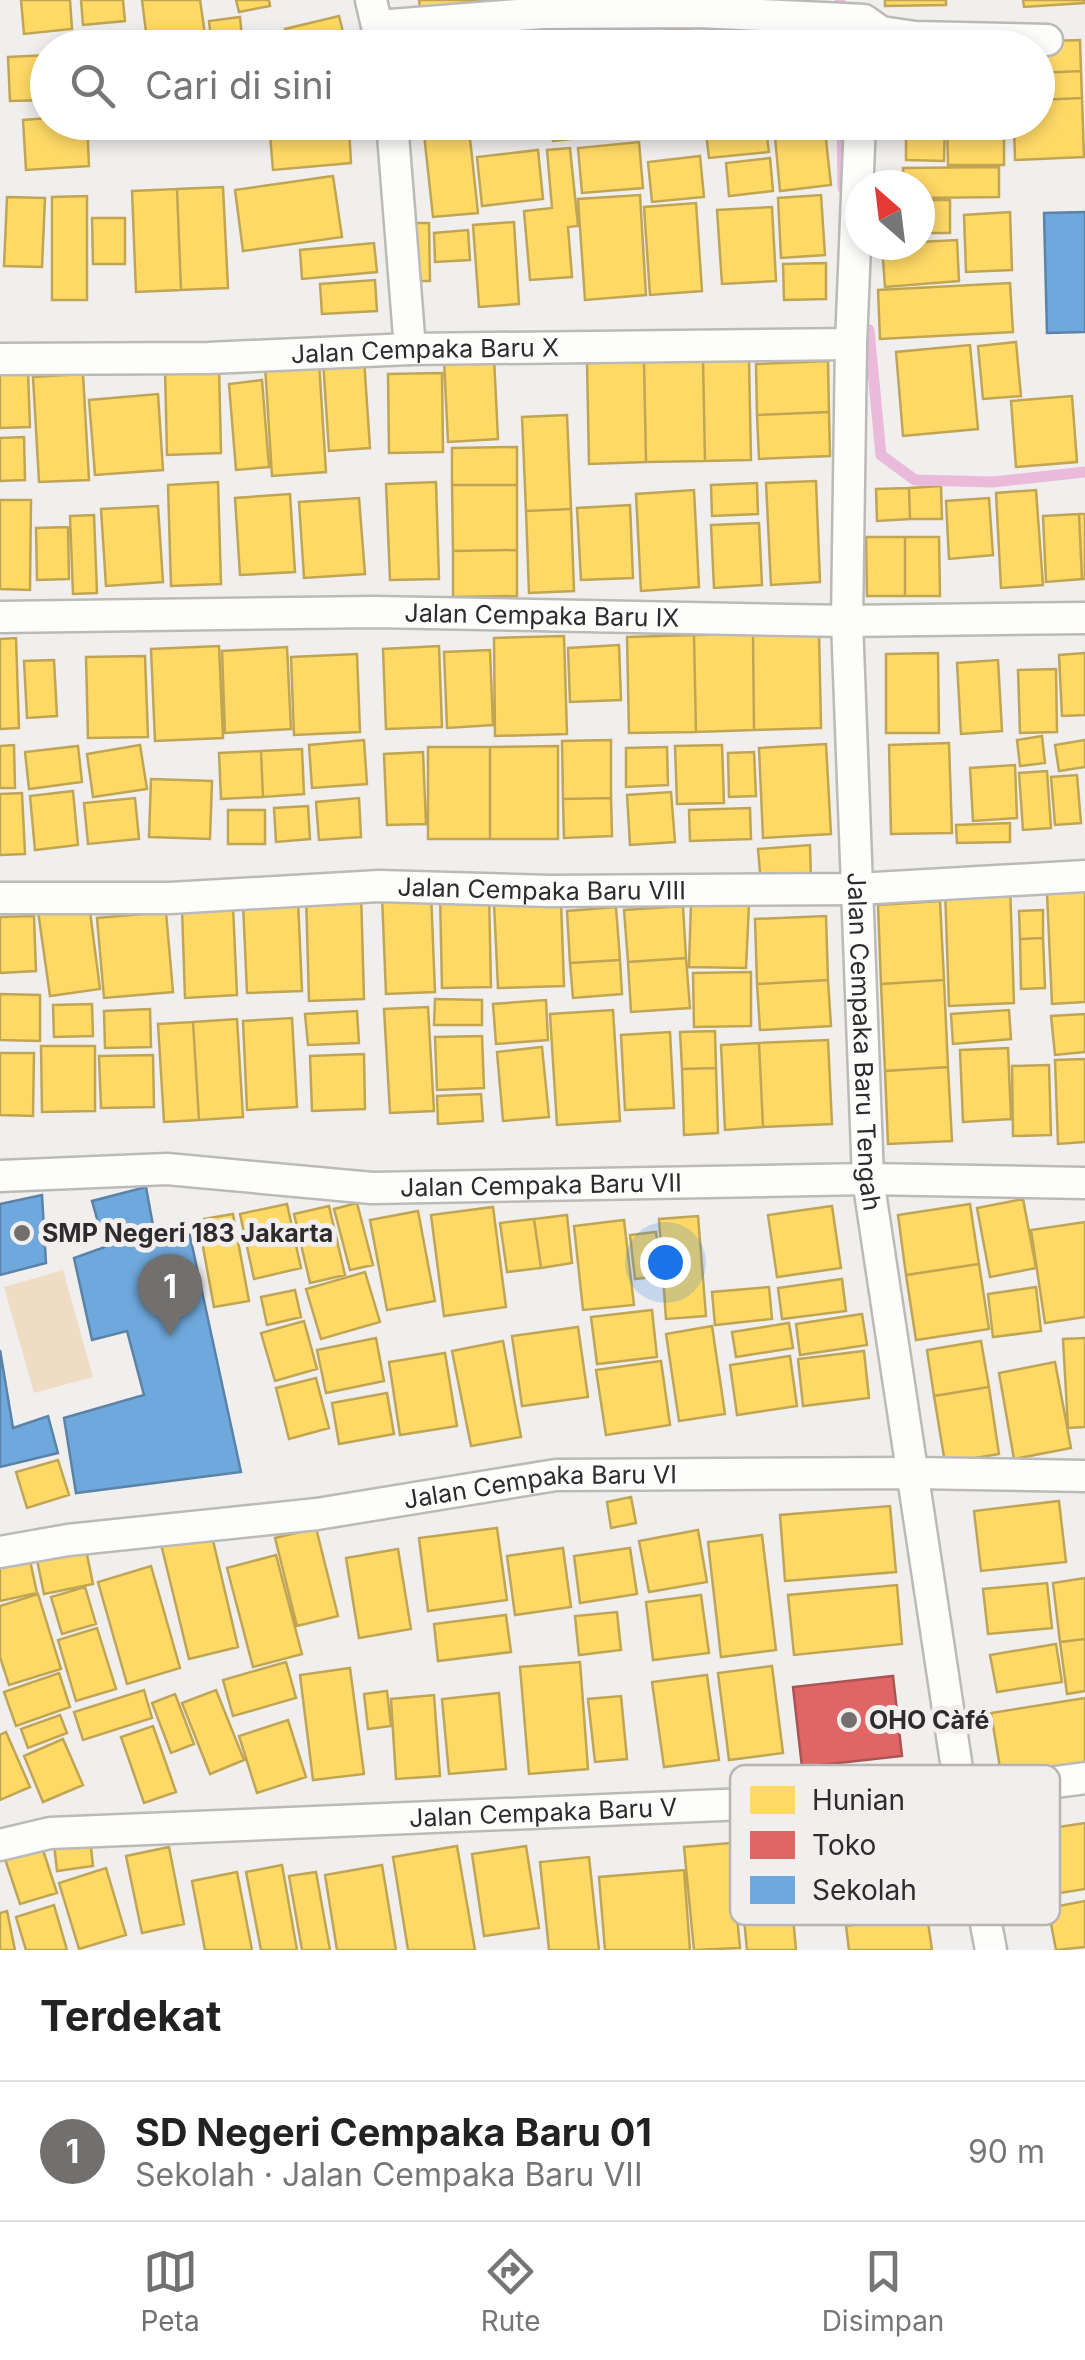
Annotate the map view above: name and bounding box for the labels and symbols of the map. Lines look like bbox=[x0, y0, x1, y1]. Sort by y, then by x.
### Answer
north arrow bbox=[845, 170, 935, 260]
street label: Jalan Cempaka Baru X bbox=[290, 332, 559, 369]
street label: Jalan Cempaka Baru IX bbox=[404, 598, 680, 633]
street label: Jalan Cempaka Baru VIII bbox=[397, 872, 686, 906]
street label: Jalan Cempaka Baru Tengah bbox=[841, 872, 888, 1213]
street label: Jalan Cempaka Baru VII bbox=[400, 1167, 682, 1202]
place label: SMP Negeri 183 Jakarta bbox=[42, 1218, 333, 1248]
marker: SMP Negeri 183 Jakarta bbox=[11, 1222, 33, 1244]
your location bbox=[640, 1237, 691, 1288]
pin: 1 bbox=[138, 1254, 202, 1336]
street label: Jalan Cempaka Baru VI bbox=[402, 1459, 677, 1515]
place label: OHO Càfé bbox=[869, 1705, 989, 1735]
marker: OHO Càfé bbox=[838, 1709, 860, 1731]
legend bbox=[730, 1765, 1060, 1925]
text: Hunian bbox=[812, 1783, 905, 1817]
street label: Jalan Cempaka Baru V bbox=[408, 1792, 678, 1833]
text: Toko bbox=[812, 1828, 876, 1862]
text: Sekolah bbox=[812, 1873, 917, 1907]

